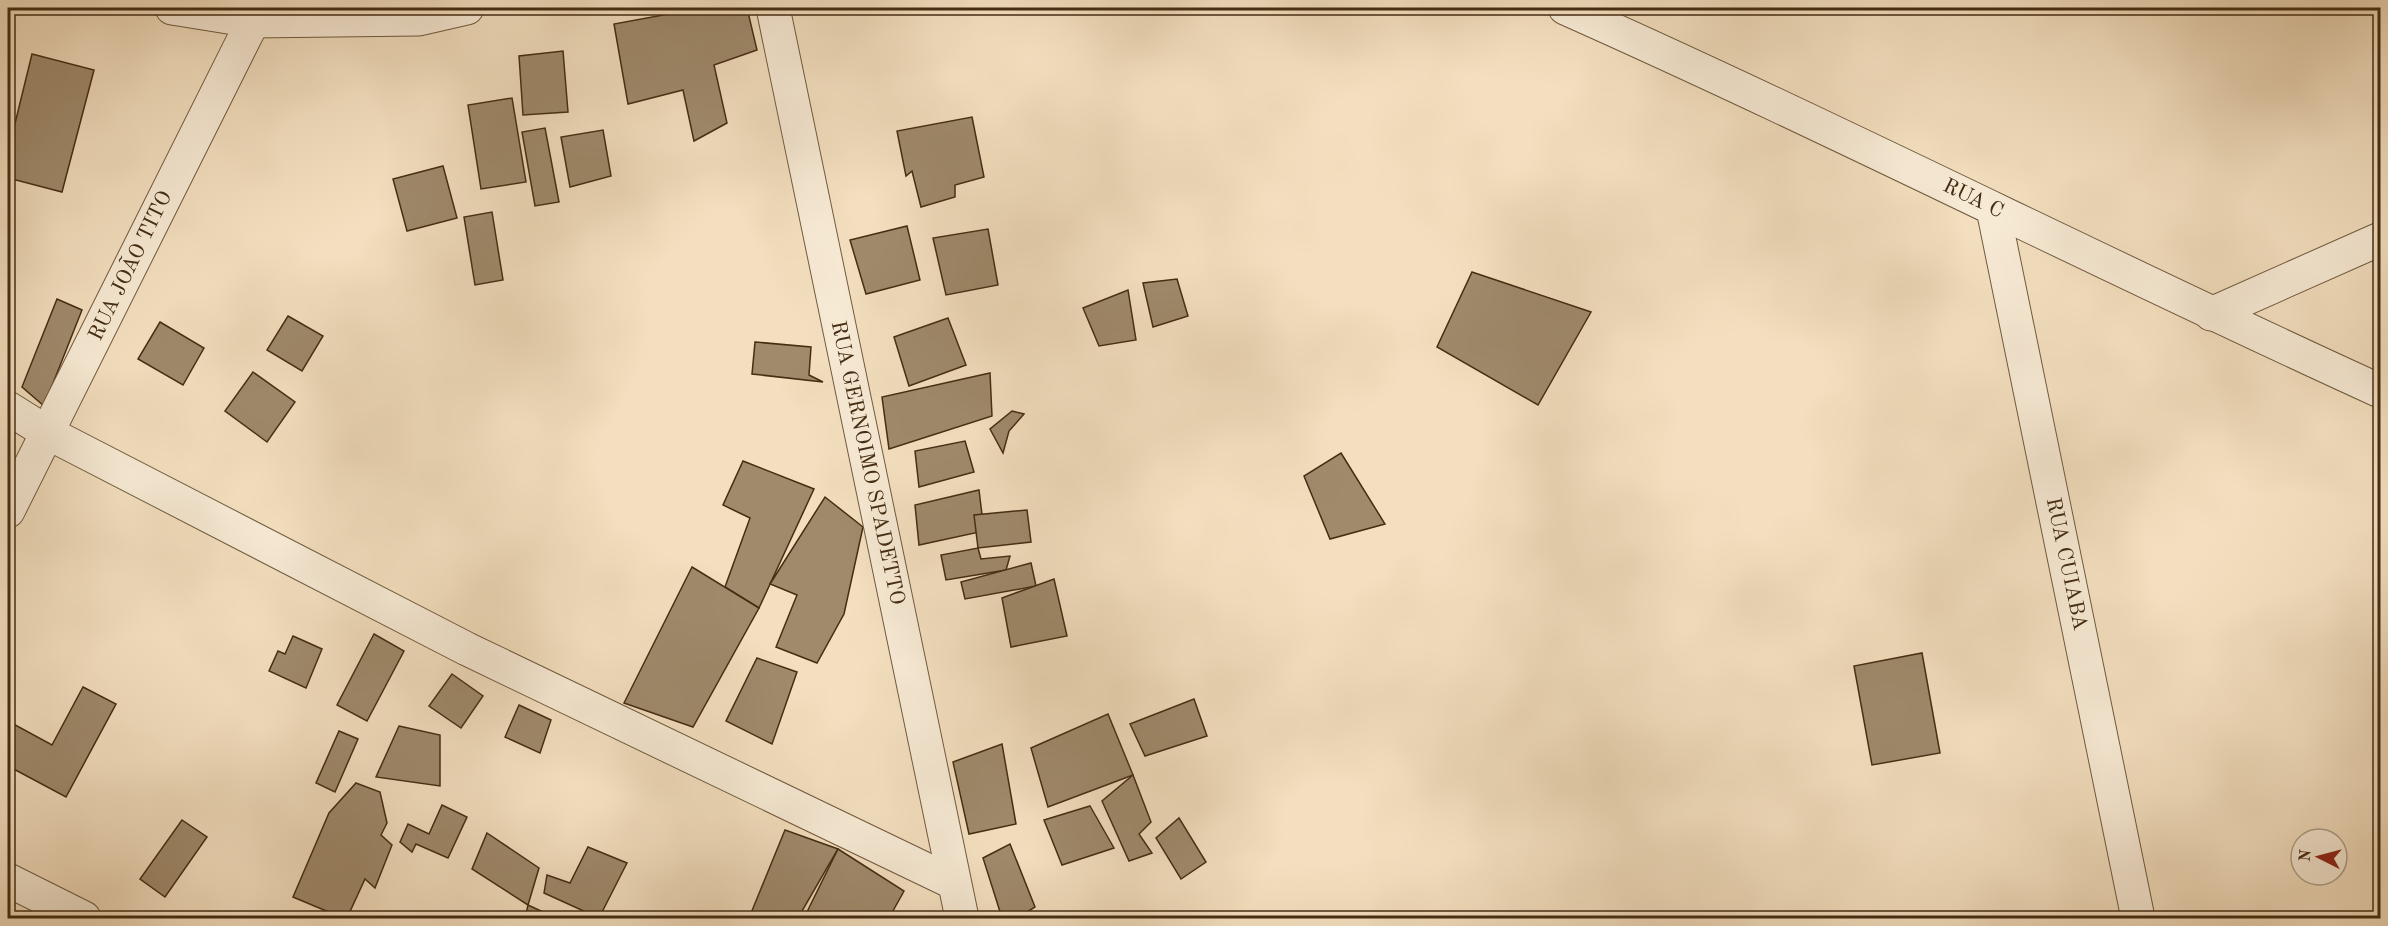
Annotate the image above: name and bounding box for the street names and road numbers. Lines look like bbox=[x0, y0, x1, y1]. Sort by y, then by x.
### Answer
street label: RUA C bbox=[1939, 175, 2007, 223]
street label: RUA JOÃO TITO bbox=[82, 186, 176, 344]
street label: RUA GERNOIMO SPADETTO bbox=[827, 319, 907, 607]
street label: RUA CUIABA bbox=[2042, 496, 2090, 632]

